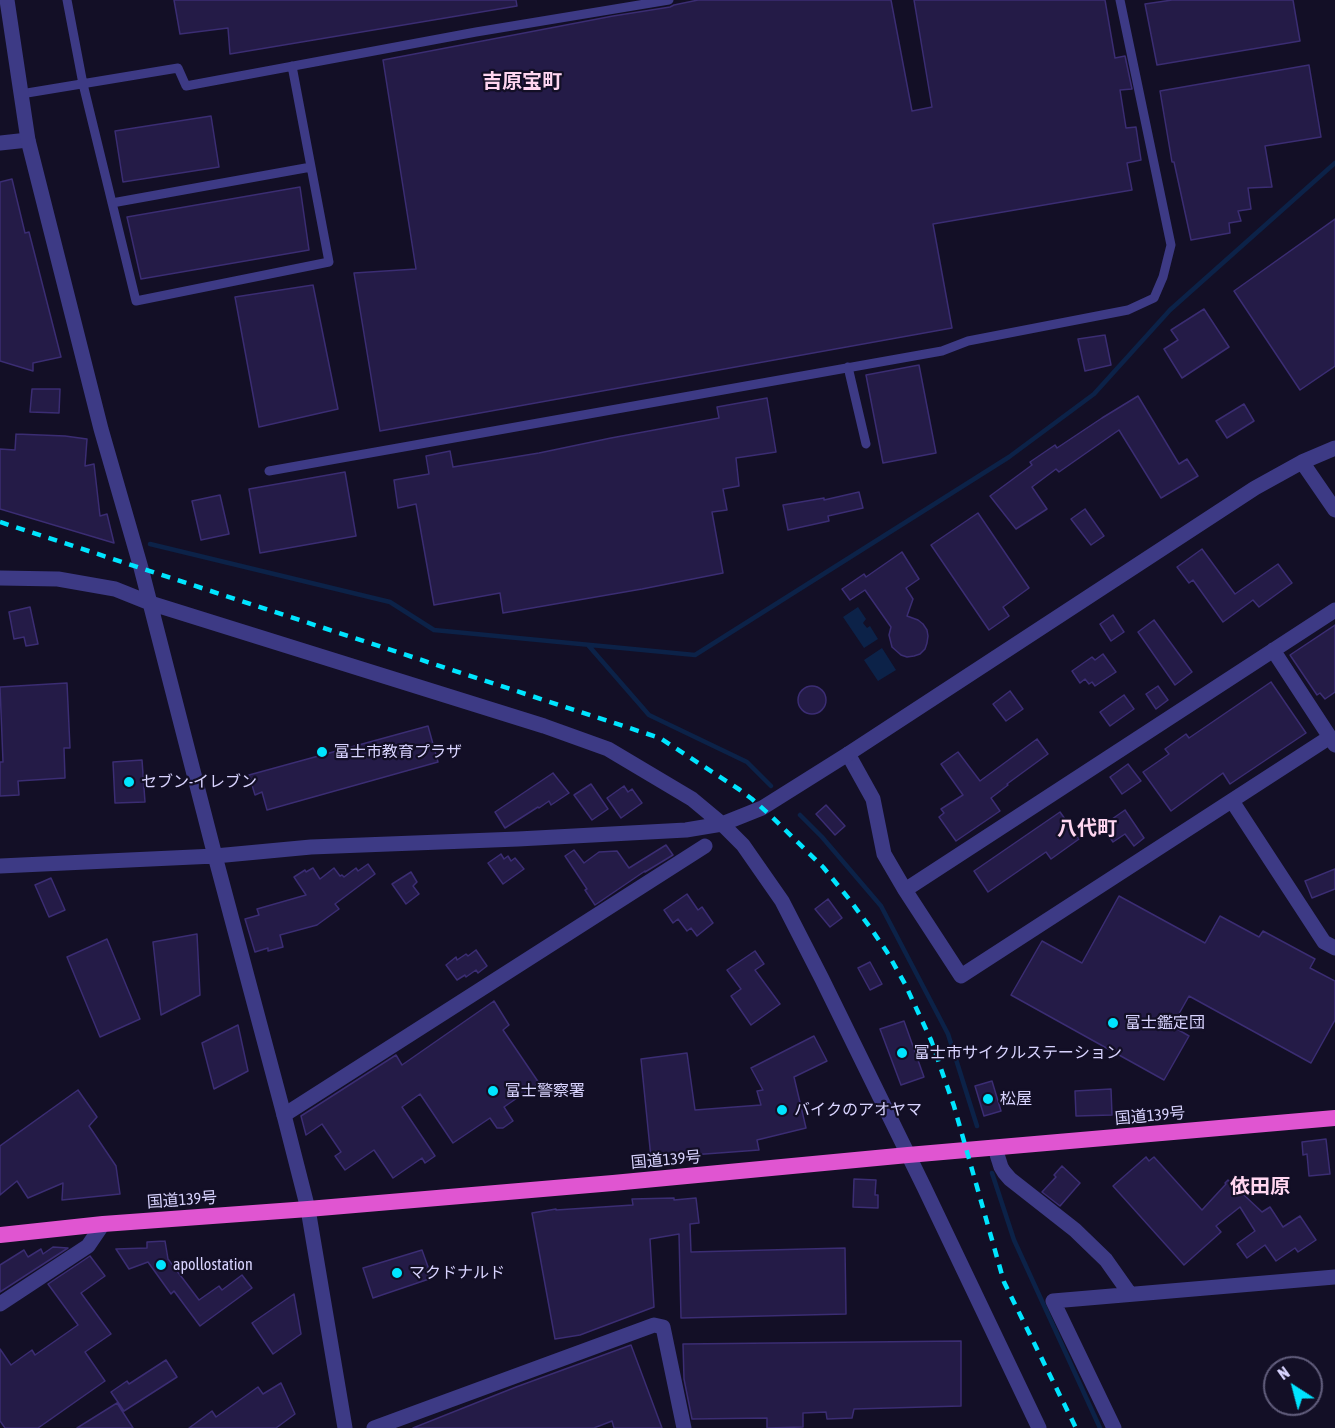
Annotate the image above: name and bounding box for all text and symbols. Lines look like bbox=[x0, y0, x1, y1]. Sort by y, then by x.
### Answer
district label: 吉原宝町 bbox=[482, 70, 562, 94]
place label: 富士市教育プラザ bbox=[334, 742, 462, 762]
marker: 富士市教育プラザ bbox=[315, 745, 329, 759]
place label: セブン-イレブン bbox=[141, 772, 257, 792]
marker: セブン-イレブン bbox=[122, 775, 136, 789]
district label: 八代町 bbox=[1057, 817, 1117, 841]
place label: 富士鑑定団 bbox=[1125, 1013, 1205, 1033]
marker: 富士鑑定団 bbox=[1106, 1016, 1120, 1030]
place label: 富士市サイクルステーション bbox=[914, 1043, 1122, 1063]
marker: 富士市サイクルステーション bbox=[895, 1046, 909, 1060]
place label: 富士警察署 bbox=[505, 1081, 585, 1101]
marker: 富士警察署 bbox=[486, 1084, 500, 1098]
place label: 松屋 bbox=[1000, 1089, 1032, 1109]
marker: 松屋 bbox=[981, 1092, 995, 1106]
place label: バイクのアオヤマ bbox=[794, 1100, 922, 1120]
marker: バイクのアオヤマ bbox=[775, 1103, 789, 1117]
street label: 国道139号 bbox=[1114, 1103, 1186, 1129]
street label: 国道139号 bbox=[630, 1147, 702, 1173]
district label: 依田原 bbox=[1230, 1175, 1290, 1199]
street label: 国道139号 bbox=[146, 1188, 218, 1212]
place label: apollostation bbox=[173, 1255, 253, 1275]
marker: apollostation bbox=[154, 1258, 168, 1272]
place label: マクドナルド bbox=[409, 1263, 505, 1283]
marker: マクドナルド bbox=[390, 1266, 404, 1280]
north arrow bbox=[1263, 1356, 1323, 1416]
text: N bbox=[1274, 1363, 1293, 1383]

